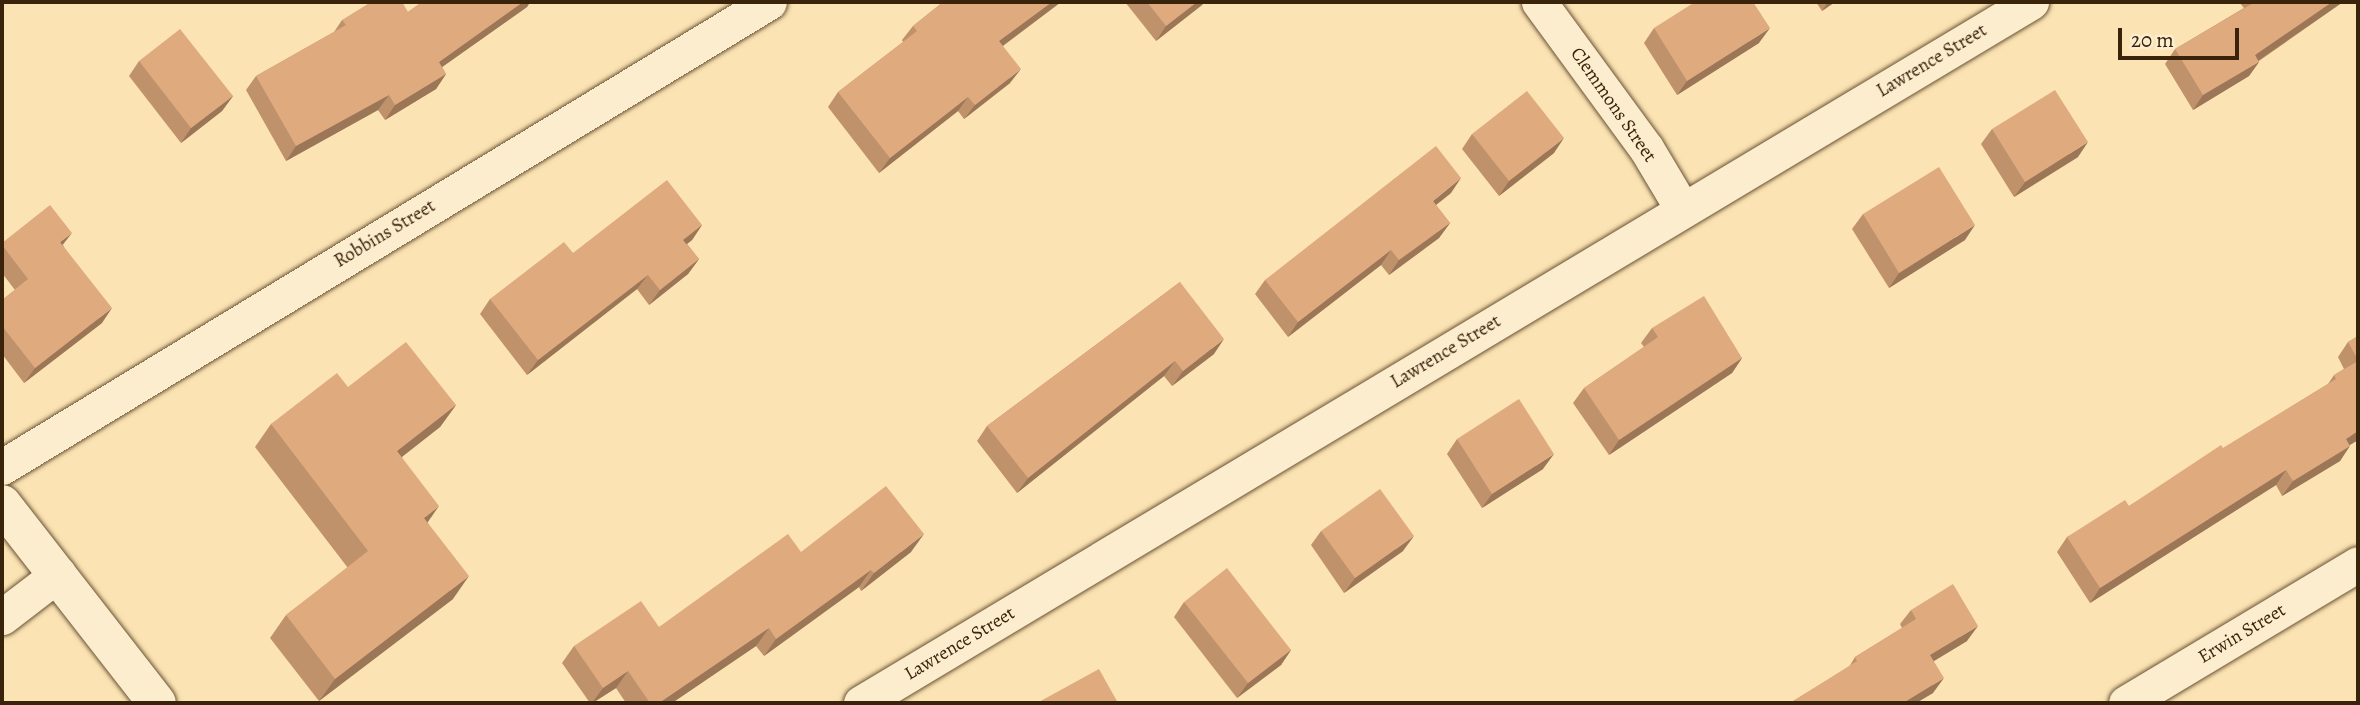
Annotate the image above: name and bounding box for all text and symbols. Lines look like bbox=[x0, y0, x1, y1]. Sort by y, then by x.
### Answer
scale bar bbox=[2122, 14, 2243, 58]
street label: Lawrence Street bbox=[1873, 19, 1991, 103]
text: 20 m bbox=[2131, 26, 2174, 54]
street label: Clemmons Street bbox=[1565, 43, 1661, 167]
street label: Robbins Street bbox=[330, 195, 440, 273]
street label: Lawrence Street bbox=[1387, 310, 1505, 394]
street label: Erwin Street bbox=[2194, 599, 2290, 669]
street label: Lawrence Street bbox=[901, 602, 1019, 686]

